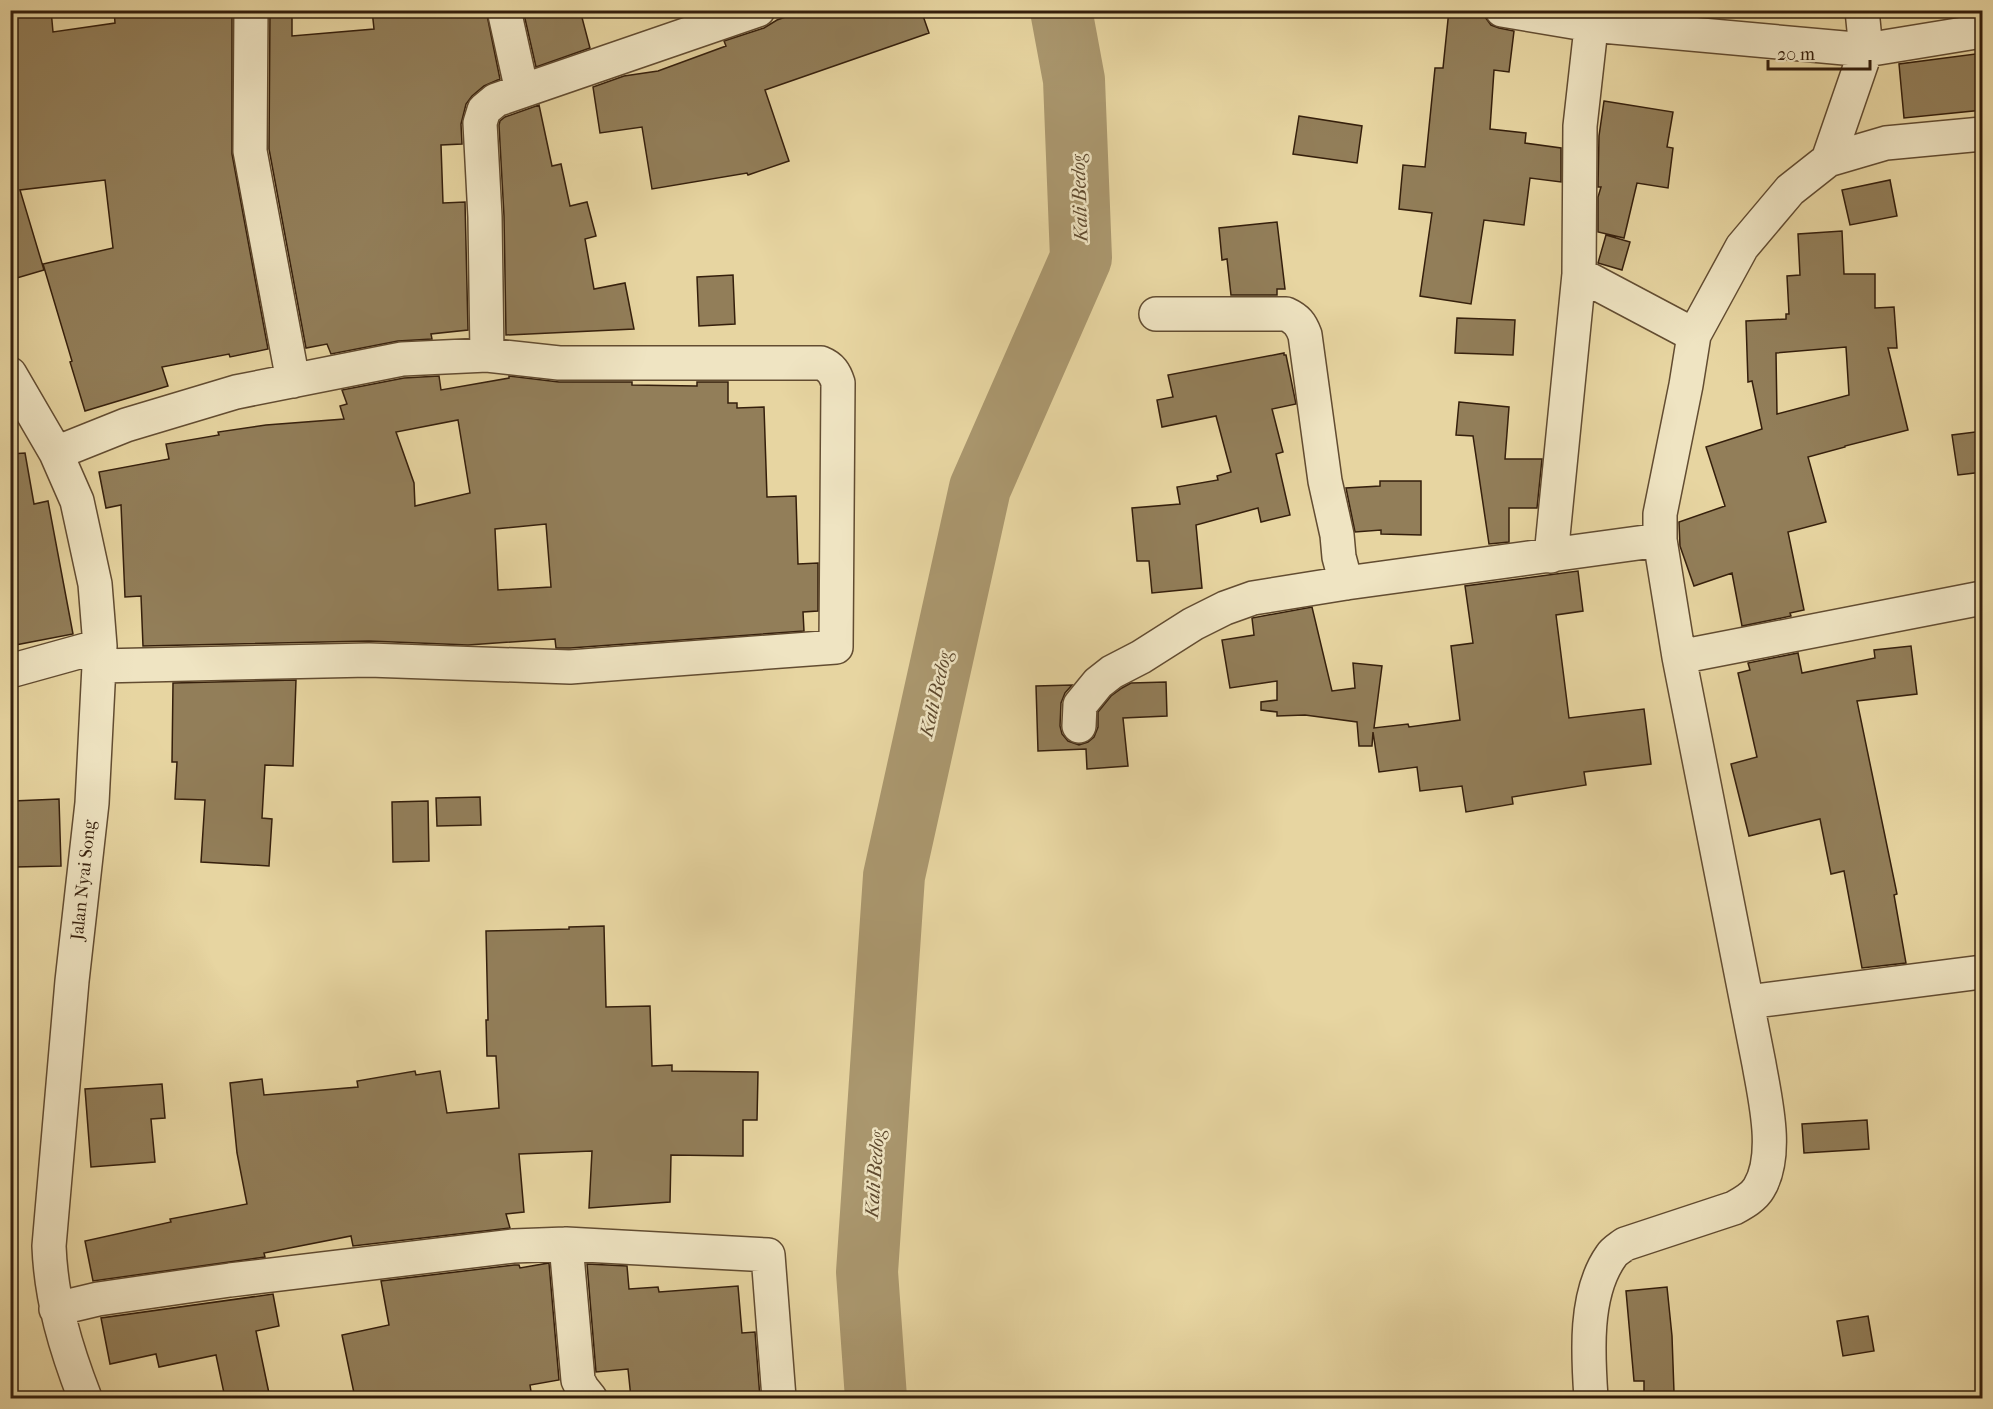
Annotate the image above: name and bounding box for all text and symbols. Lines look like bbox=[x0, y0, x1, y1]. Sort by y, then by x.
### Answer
scale bar bbox=[1768, 33, 1870, 71]
text: 20 m bbox=[1777, 44, 1815, 65]
water label: Kali Bedog bbox=[1066, 153, 1093, 244]
water label: Kali Bedog bbox=[914, 648, 957, 741]
street label: Jalan Nyai Song bbox=[67, 818, 100, 943]
water label: Kali Bedog bbox=[860, 1128, 889, 1221]

